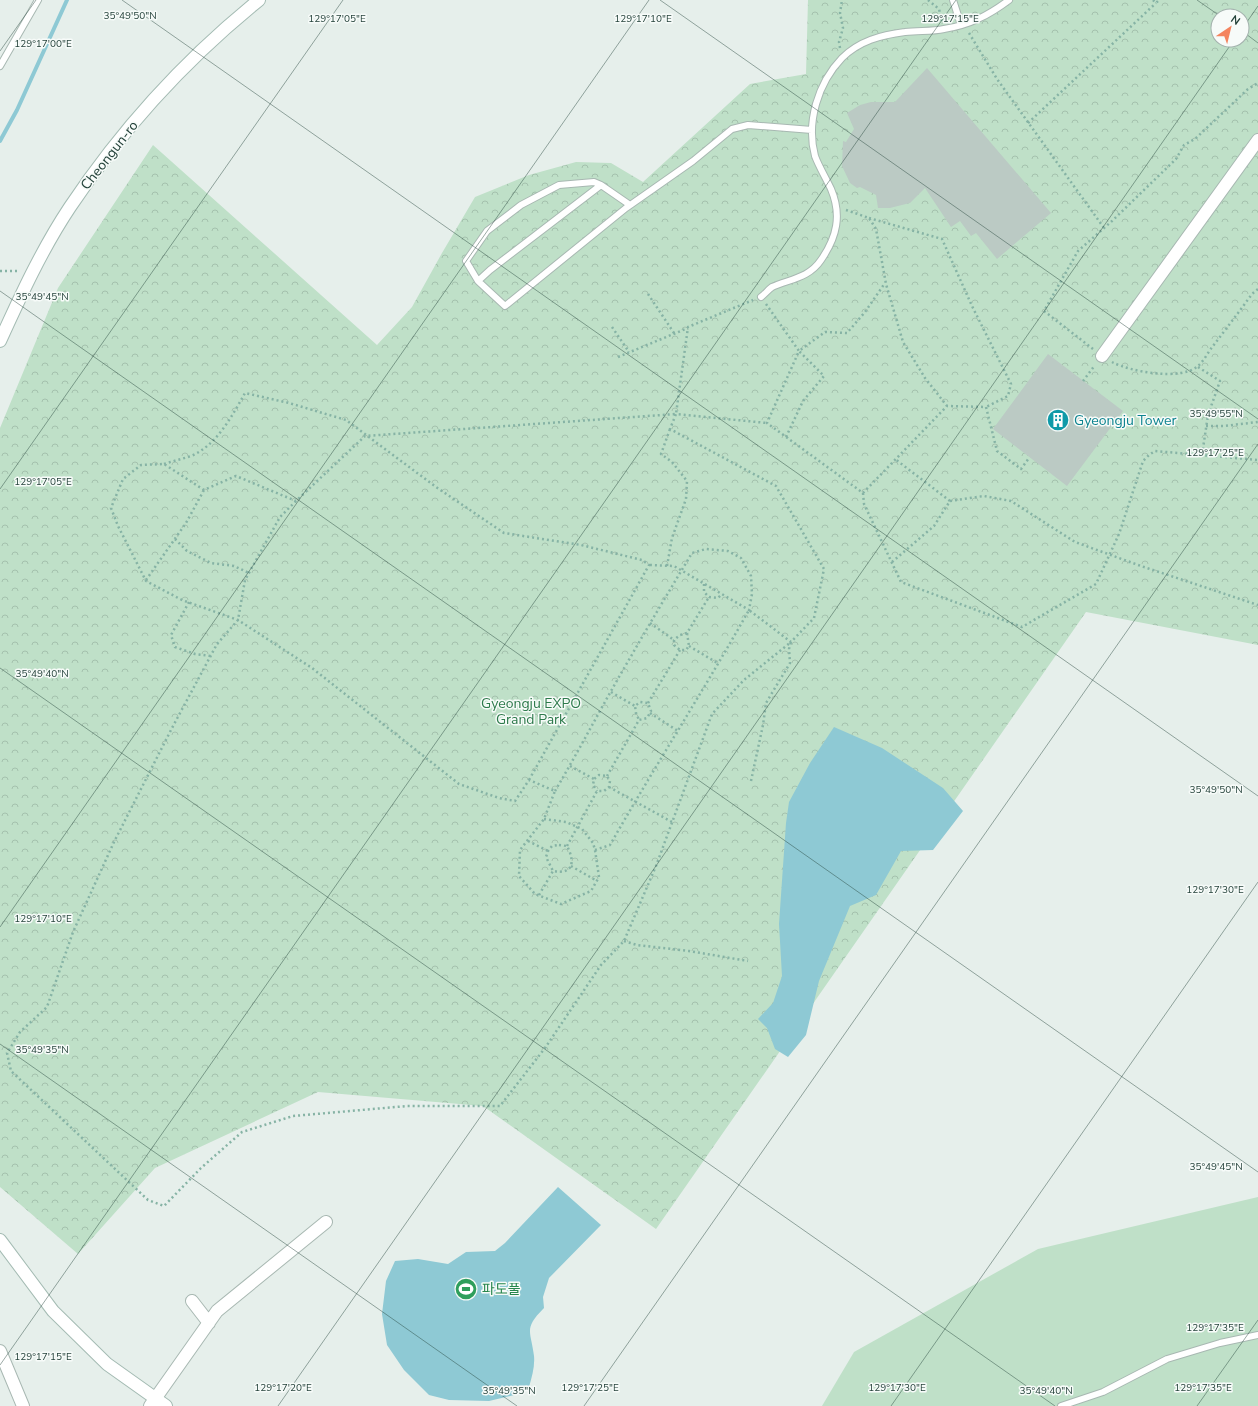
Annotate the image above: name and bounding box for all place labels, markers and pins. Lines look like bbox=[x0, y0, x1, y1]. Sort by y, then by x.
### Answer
building icon: Gyeongju Tower bbox=[1045, 407, 1071, 433]
place label: Gyeongju Tower bbox=[1074, 411, 1177, 430]
sports icon: 파도풀 bbox=[453, 1276, 479, 1302]
place label: 파도풀 bbox=[482, 1280, 521, 1299]

